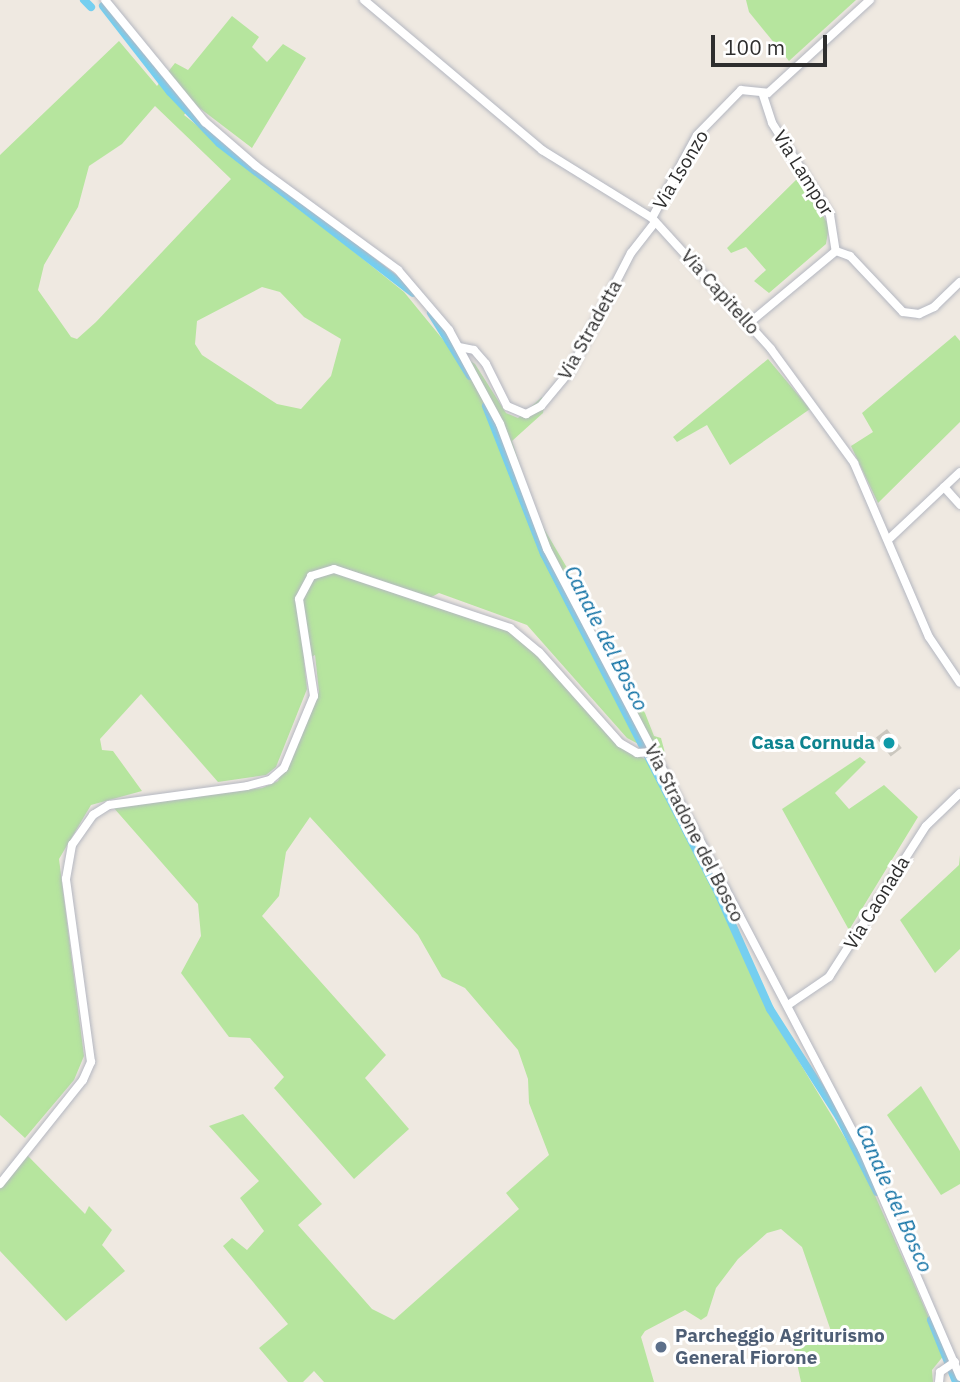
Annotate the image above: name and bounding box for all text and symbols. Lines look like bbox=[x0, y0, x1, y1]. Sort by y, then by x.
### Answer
scale bar bbox=[715, 21, 830, 65]
text: 100 m bbox=[724, 33, 785, 61]
street label: Via Isonzo bbox=[648, 126, 714, 214]
street label: Via Lampor bbox=[768, 126, 838, 220]
street label: Via Capitello bbox=[676, 245, 764, 339]
street label: Via Stradetta bbox=[553, 276, 627, 384]
water label: Canale del Bosco bbox=[560, 561, 654, 715]
place label: Casa Cornuda bbox=[751, 732, 875, 754]
marker: Casa Cornuda bbox=[881, 735, 897, 751]
street label: Via Stradone del Bosco bbox=[639, 740, 749, 926]
street label: Via Caonada bbox=[839, 852, 915, 954]
water label: Canale del Bosco bbox=[851, 1120, 939, 1276]
place label: Parcheggio Agriturismo General Fiorone bbox=[675, 1325, 885, 1369]
marker: Parcheggio Agriturismo General Fiorone bbox=[653, 1339, 669, 1355]

